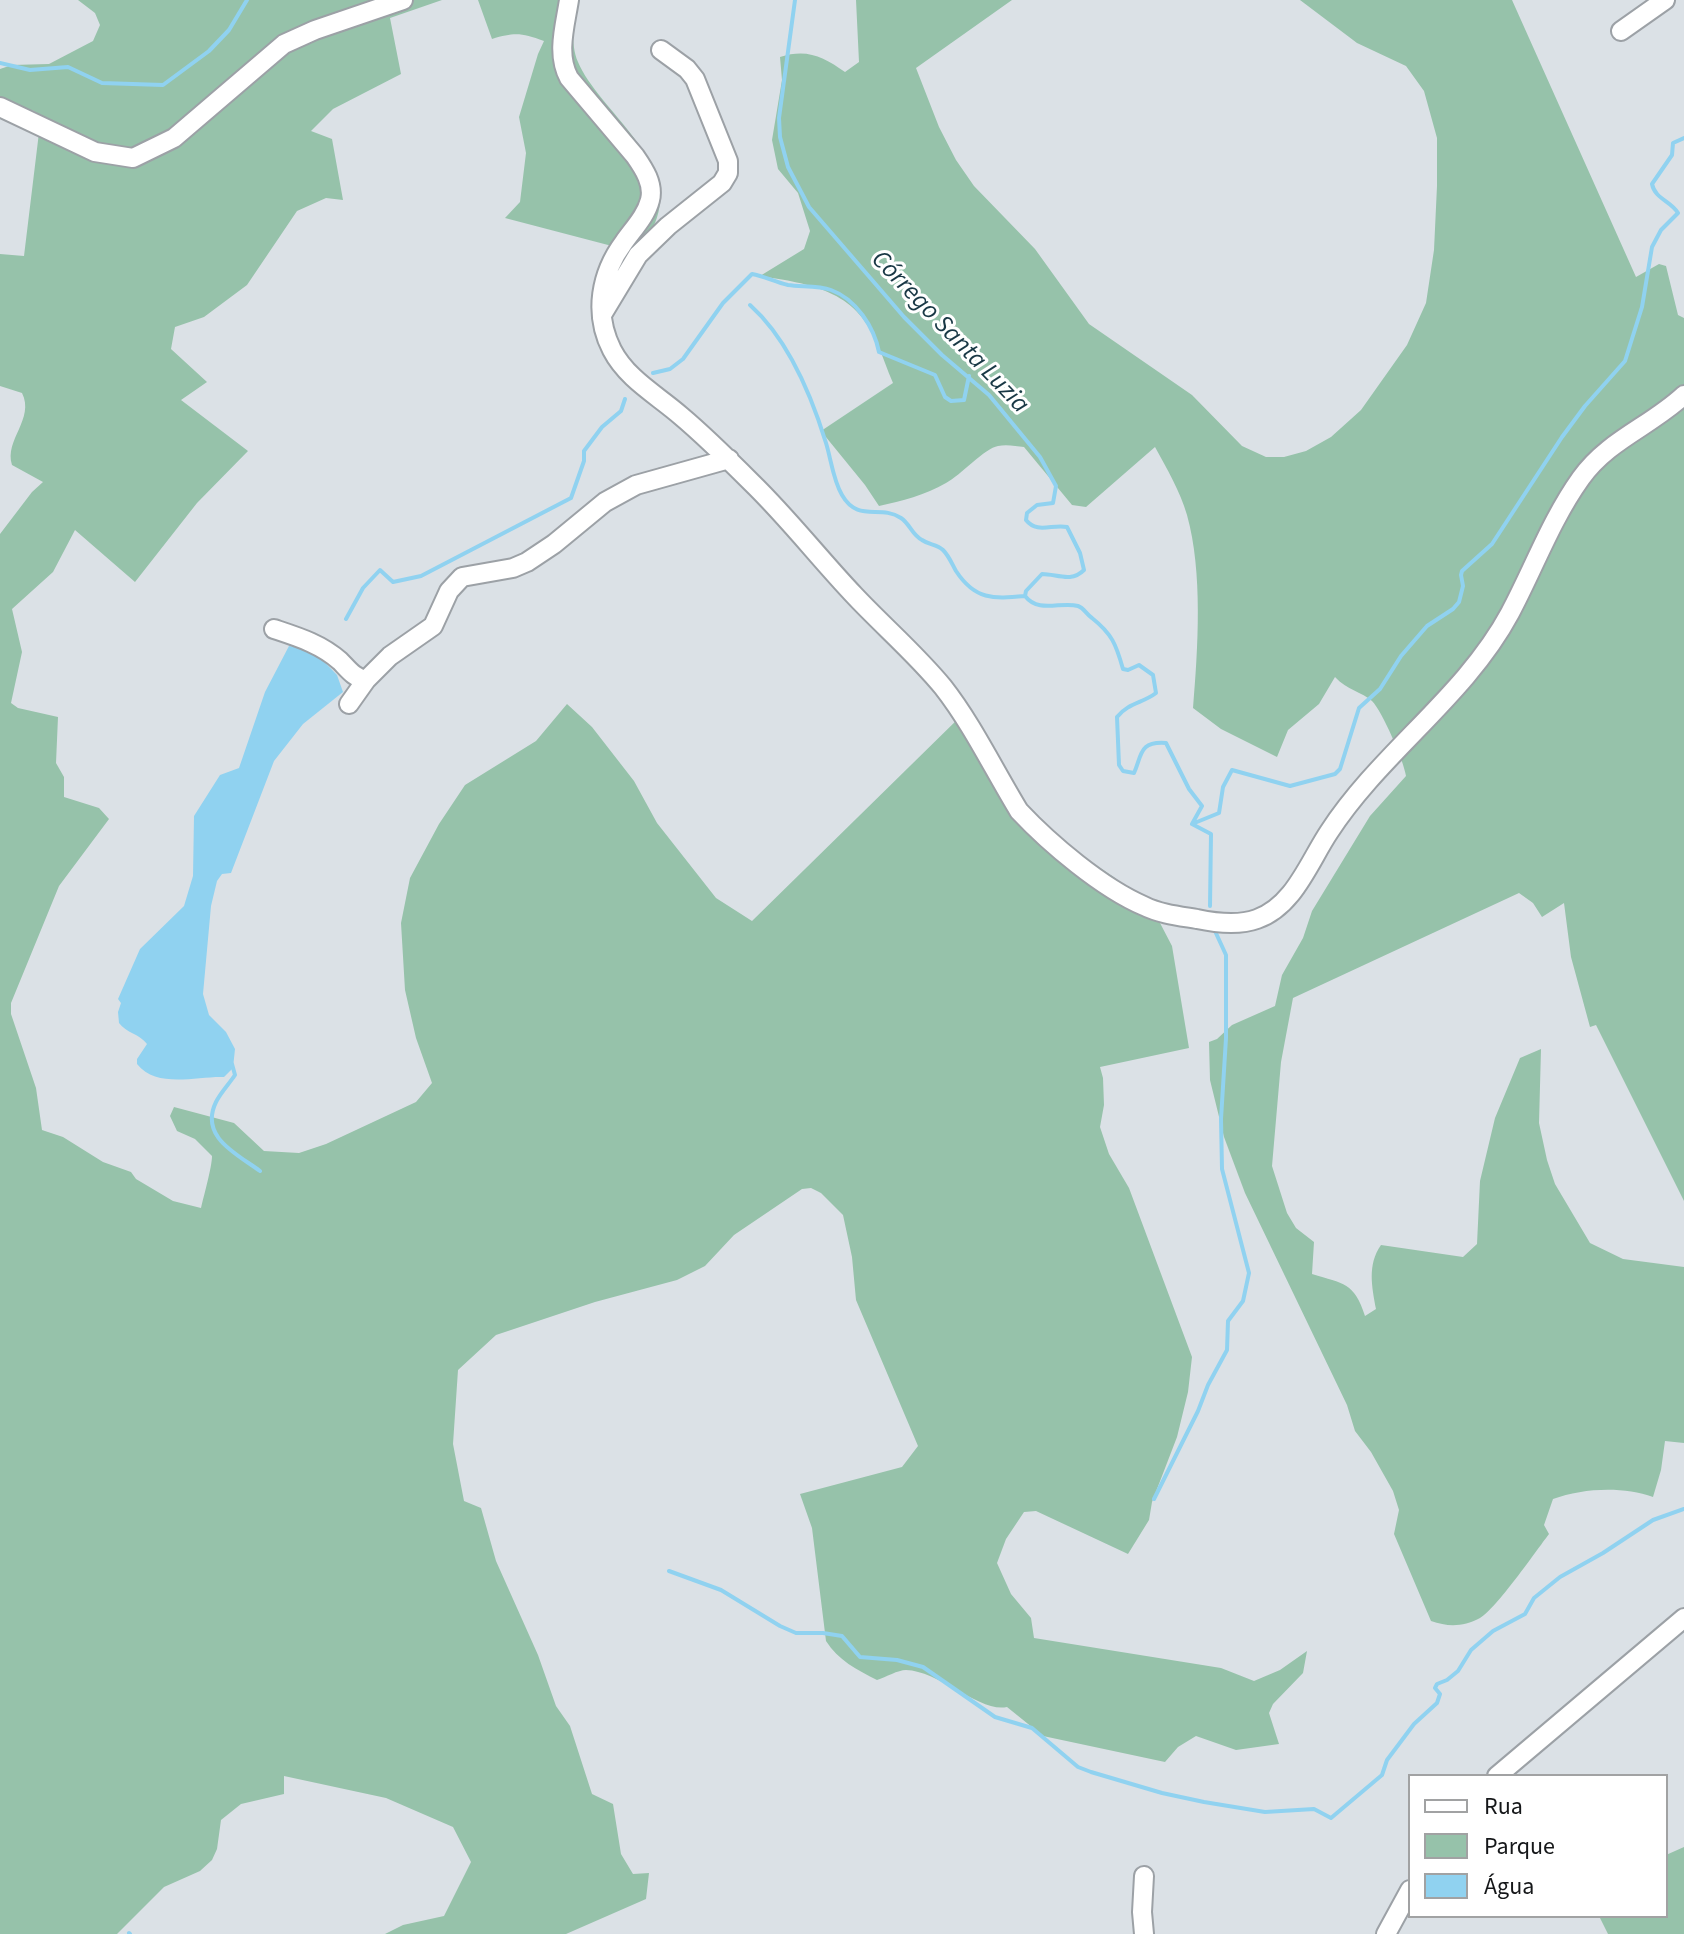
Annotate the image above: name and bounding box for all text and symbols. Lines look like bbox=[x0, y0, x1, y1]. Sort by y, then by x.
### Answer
water label: Córrego Santa Luzia bbox=[863, 245, 1035, 421]
legend bbox=[1408, 1774, 1668, 1918]
text: Rua bbox=[1484, 1789, 1523, 1824]
text: Parque bbox=[1484, 1829, 1555, 1864]
text: Água bbox=[1484, 1869, 1534, 1904]

